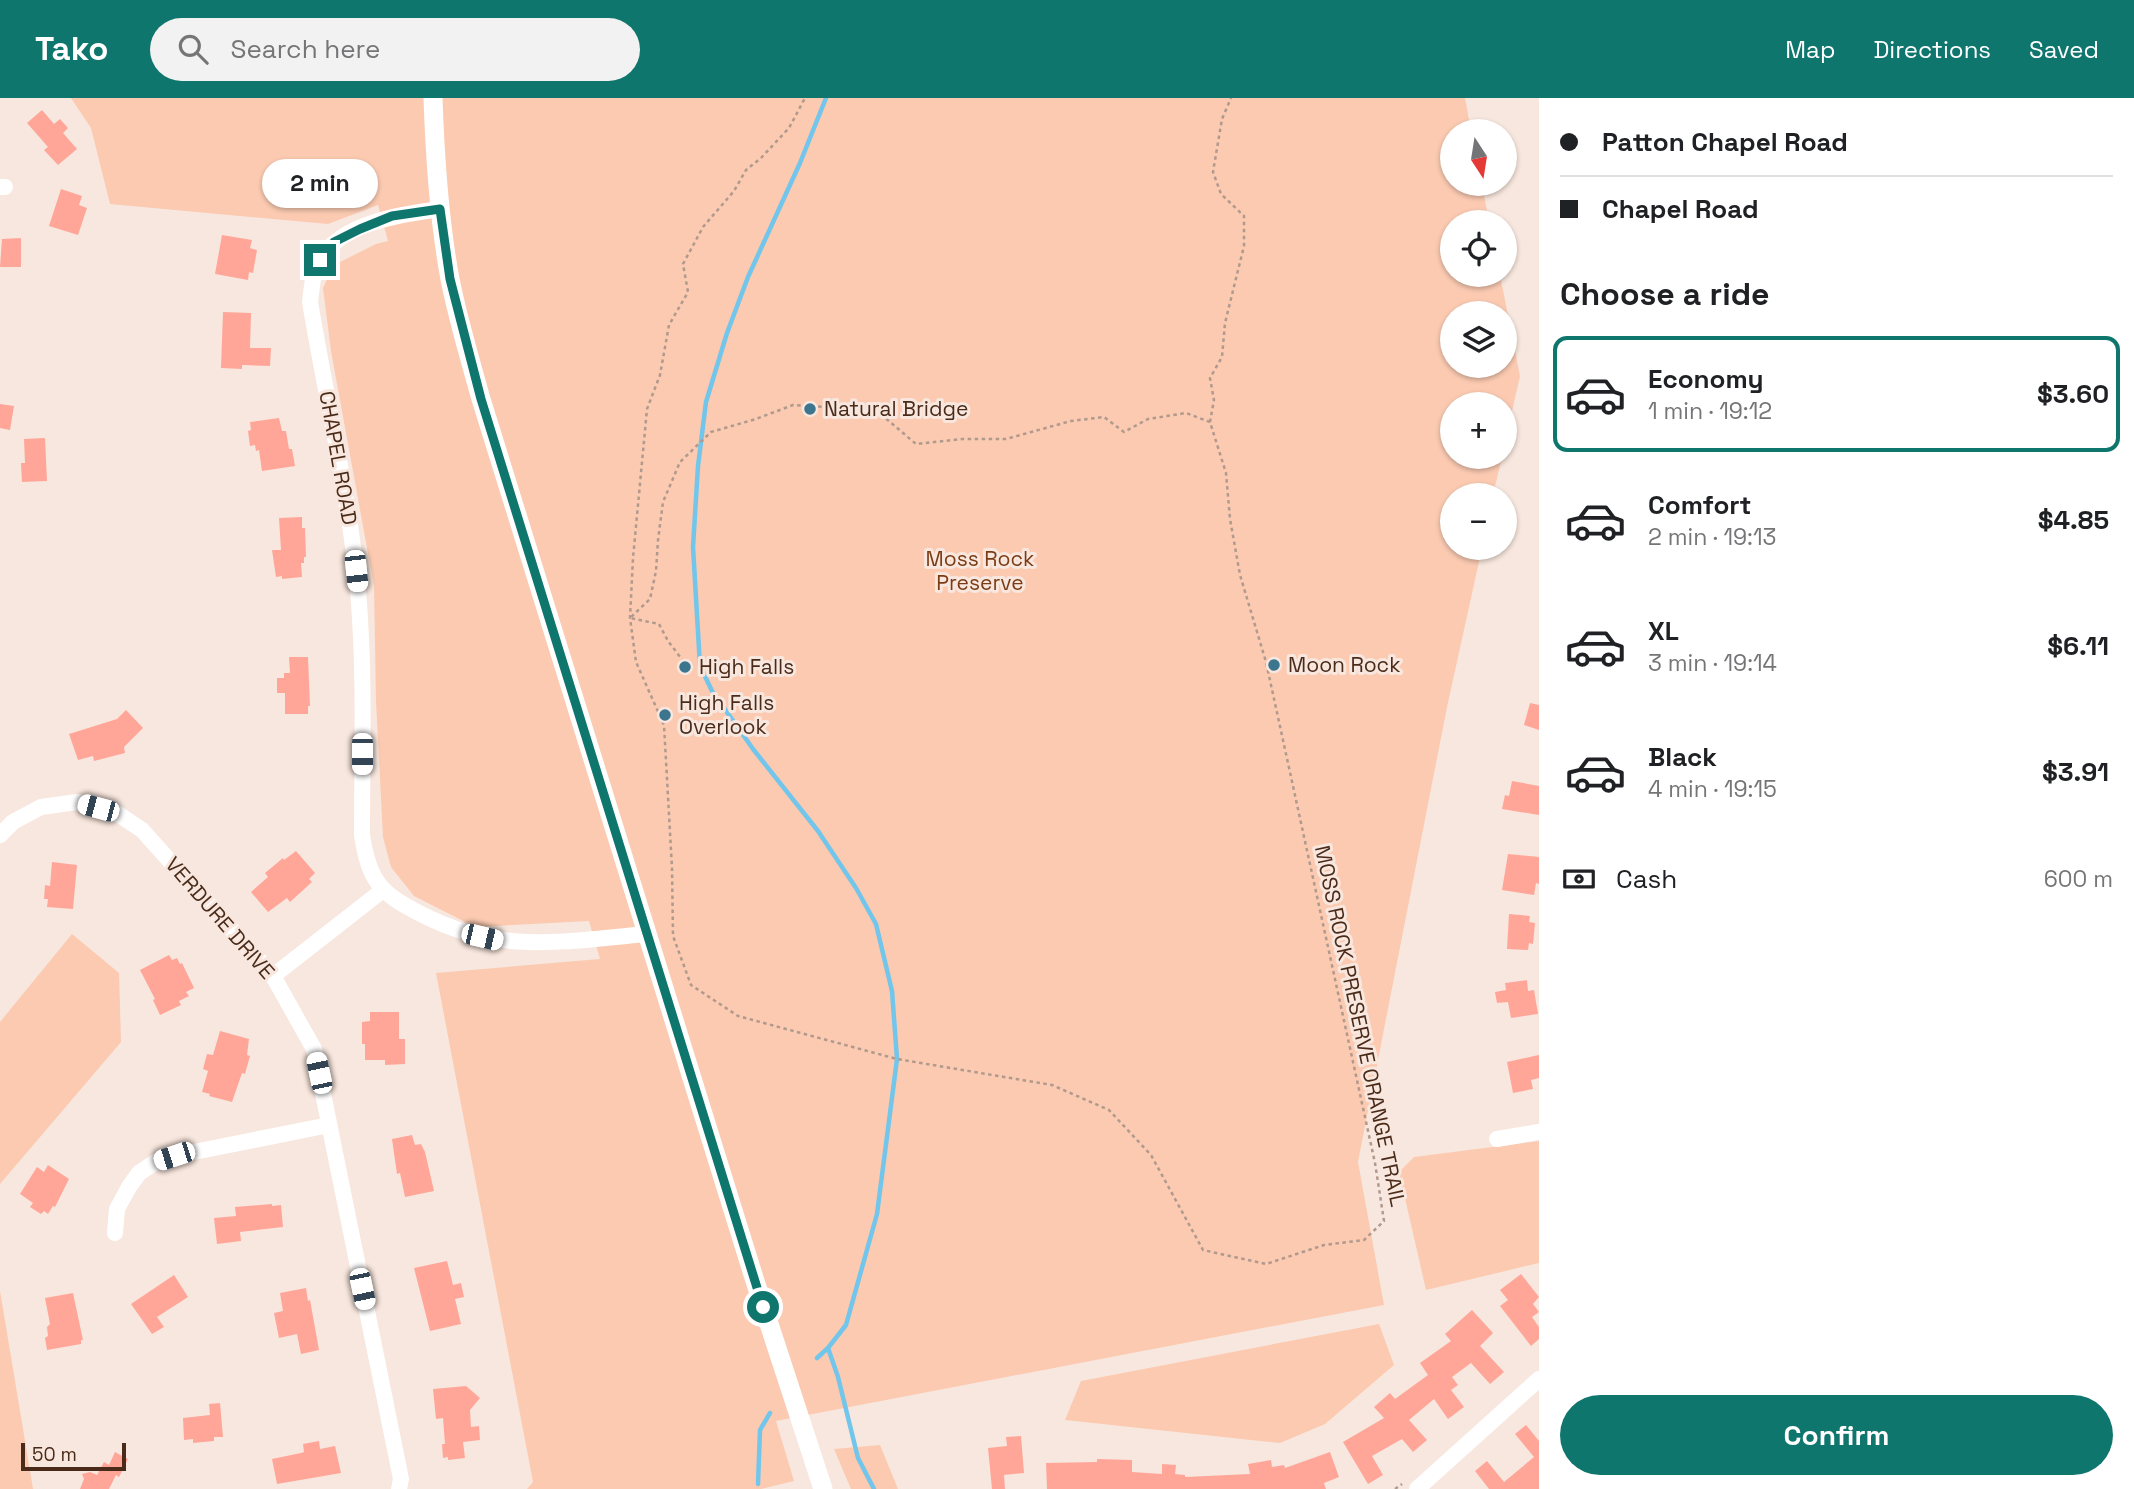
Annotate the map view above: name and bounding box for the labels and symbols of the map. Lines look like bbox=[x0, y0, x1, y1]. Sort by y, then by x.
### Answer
north arrow bbox=[1440, 119, 1517, 196]
callout: 2 min bbox=[262, 158, 378, 208]
route end bbox=[304, 244, 336, 276]
street label: CHAPEL ROAD bbox=[313, 389, 364, 527]
place label: Natural Bridge bbox=[824, 395, 968, 422]
marker: Natural Bridge bbox=[802, 401, 818, 417]
park label: Moss Rock Preserve bbox=[926, 545, 1034, 596]
car bbox=[344, 549, 369, 593]
place label: Moon Rock bbox=[1288, 651, 1400, 678]
place label: High Falls bbox=[699, 653, 794, 680]
marker: Moon Rock bbox=[1266, 657, 1282, 673]
marker: High Falls bbox=[677, 659, 693, 675]
place label: High Falls Overlook bbox=[679, 689, 774, 740]
marker: High Falls Overlook bbox=[657, 707, 673, 723]
car bbox=[352, 733, 373, 775]
car bbox=[75, 792, 122, 824]
street label: MOSS ROCK PRESERVE ORANGE TRAIL bbox=[1309, 843, 1412, 1209]
street label: VERDURE DRIVE bbox=[160, 851, 281, 984]
car bbox=[460, 922, 505, 952]
car bbox=[305, 1050, 334, 1096]
car bbox=[151, 1140, 198, 1172]
car bbox=[348, 1266, 377, 1312]
route start bbox=[747, 1291, 779, 1323]
scale bar bbox=[21, 1440, 126, 1472]

